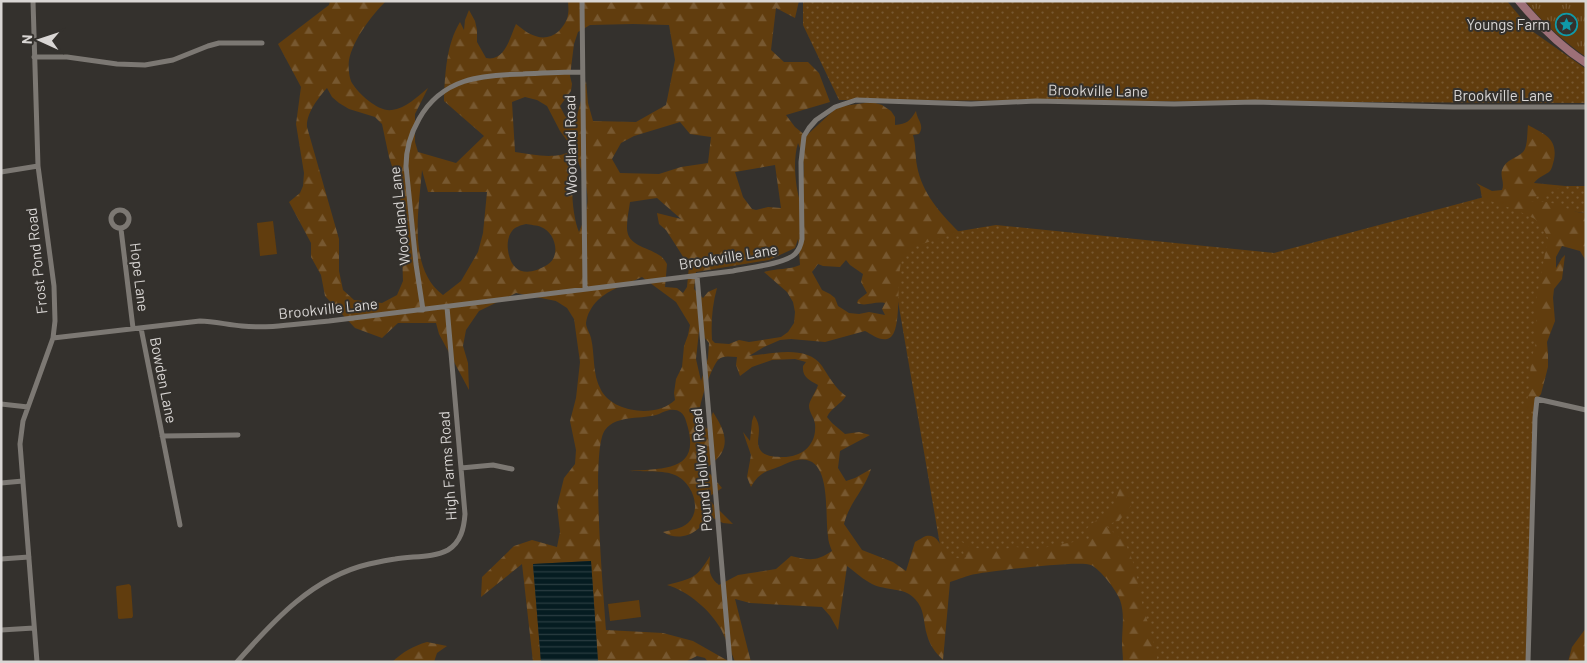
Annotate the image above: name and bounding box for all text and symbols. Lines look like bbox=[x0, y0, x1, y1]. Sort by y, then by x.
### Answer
place icon: Youngs Farm bbox=[1554, 12, 1578, 36]
north arrow bbox=[15, 15, 65, 65]
place label: Youngs Farm bbox=[1466, 15, 1550, 33]
text: N bbox=[18, 34, 35, 44]
street label: Brookville Lane bbox=[1048, 80, 1148, 100]
street label: Brookville Lane bbox=[1453, 86, 1553, 104]
street label: Woodland Road bbox=[560, 95, 580, 195]
street label: Woodland Lane bbox=[385, 166, 413, 266]
street label: Frost Pond Road bbox=[21, 207, 51, 315]
street label: Brookville Lane bbox=[677, 239, 779, 273]
street label: Hope Lane bbox=[127, 241, 153, 313]
street label: Brookville Lane bbox=[277, 294, 379, 322]
street label: Bowden Lane bbox=[147, 335, 181, 425]
street label: Pound Hollow Road bbox=[687, 408, 715, 532]
street label: High Farms Road bbox=[434, 411, 460, 521]

